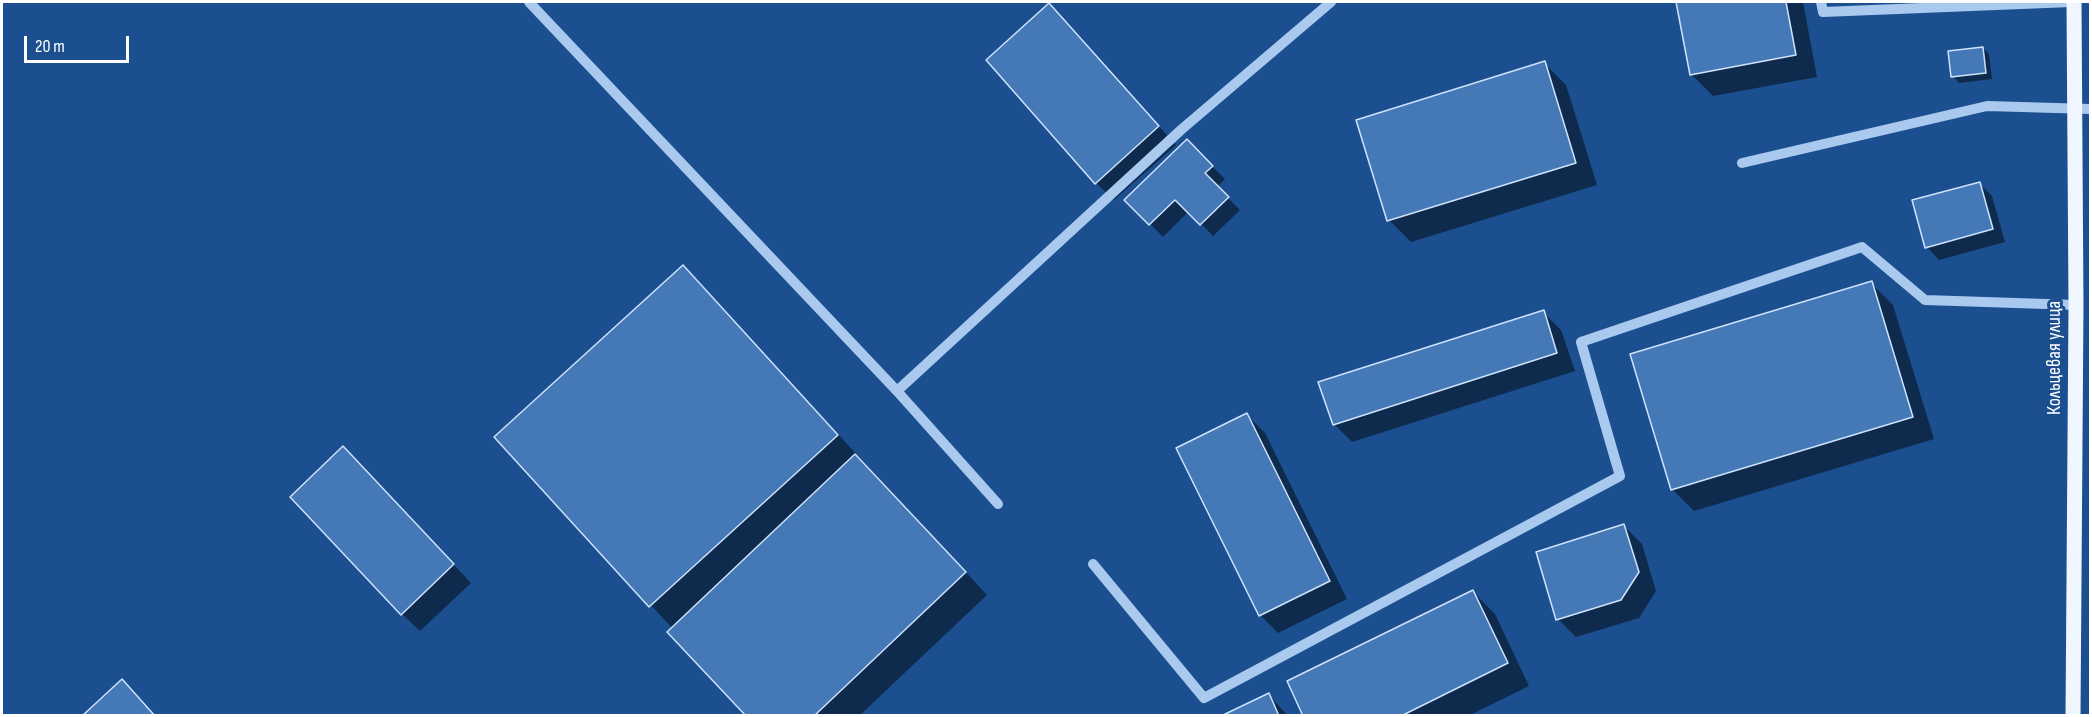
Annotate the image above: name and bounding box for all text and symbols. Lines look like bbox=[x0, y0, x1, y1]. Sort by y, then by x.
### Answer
scale bar bbox=[27, 24, 132, 62]
text: 20 m bbox=[35, 36, 65, 57]
street label: Кольцевая улица bbox=[2043, 301, 2067, 415]

